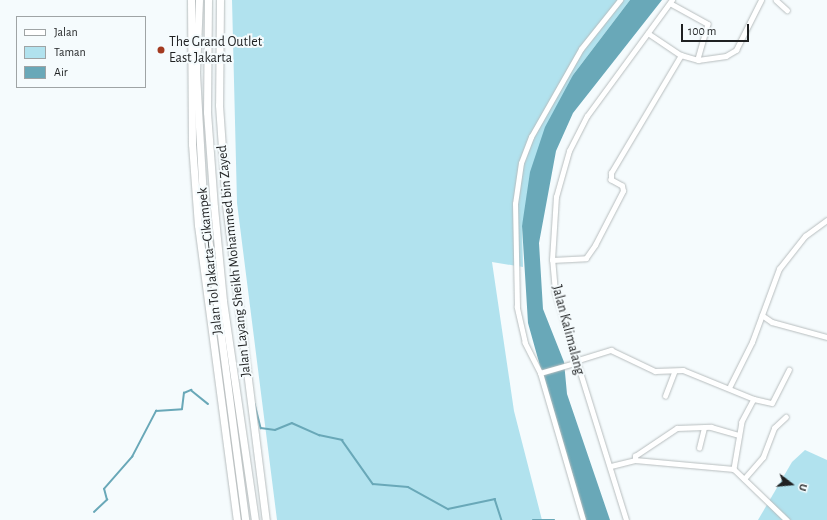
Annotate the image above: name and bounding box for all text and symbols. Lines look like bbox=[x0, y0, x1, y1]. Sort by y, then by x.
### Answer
legend bbox=[16, 16, 146, 88]
scale bar bbox=[683, 16, 751, 42]
text: 100 m bbox=[688, 25, 716, 37]
text: Jalan bbox=[54, 26, 78, 38]
place label: The Grand Outlet East Jakarta bbox=[169, 34, 262, 66]
marker: The Grand Outlet East Jakarta bbox=[156, 45, 166, 55]
text: Taman bbox=[54, 46, 86, 58]
text: Air bbox=[54, 66, 68, 78]
street label: Jalan Layang Sheikh Mohammed bin Zayed bbox=[213, 144, 255, 378]
street label: Jalan Tol Jakarta–Cikampek bbox=[194, 187, 226, 335]
street label: Jalan Kalimalang bbox=[548, 283, 588, 377]
north arrow bbox=[771, 464, 811, 504]
text: U bbox=[797, 483, 809, 492]

